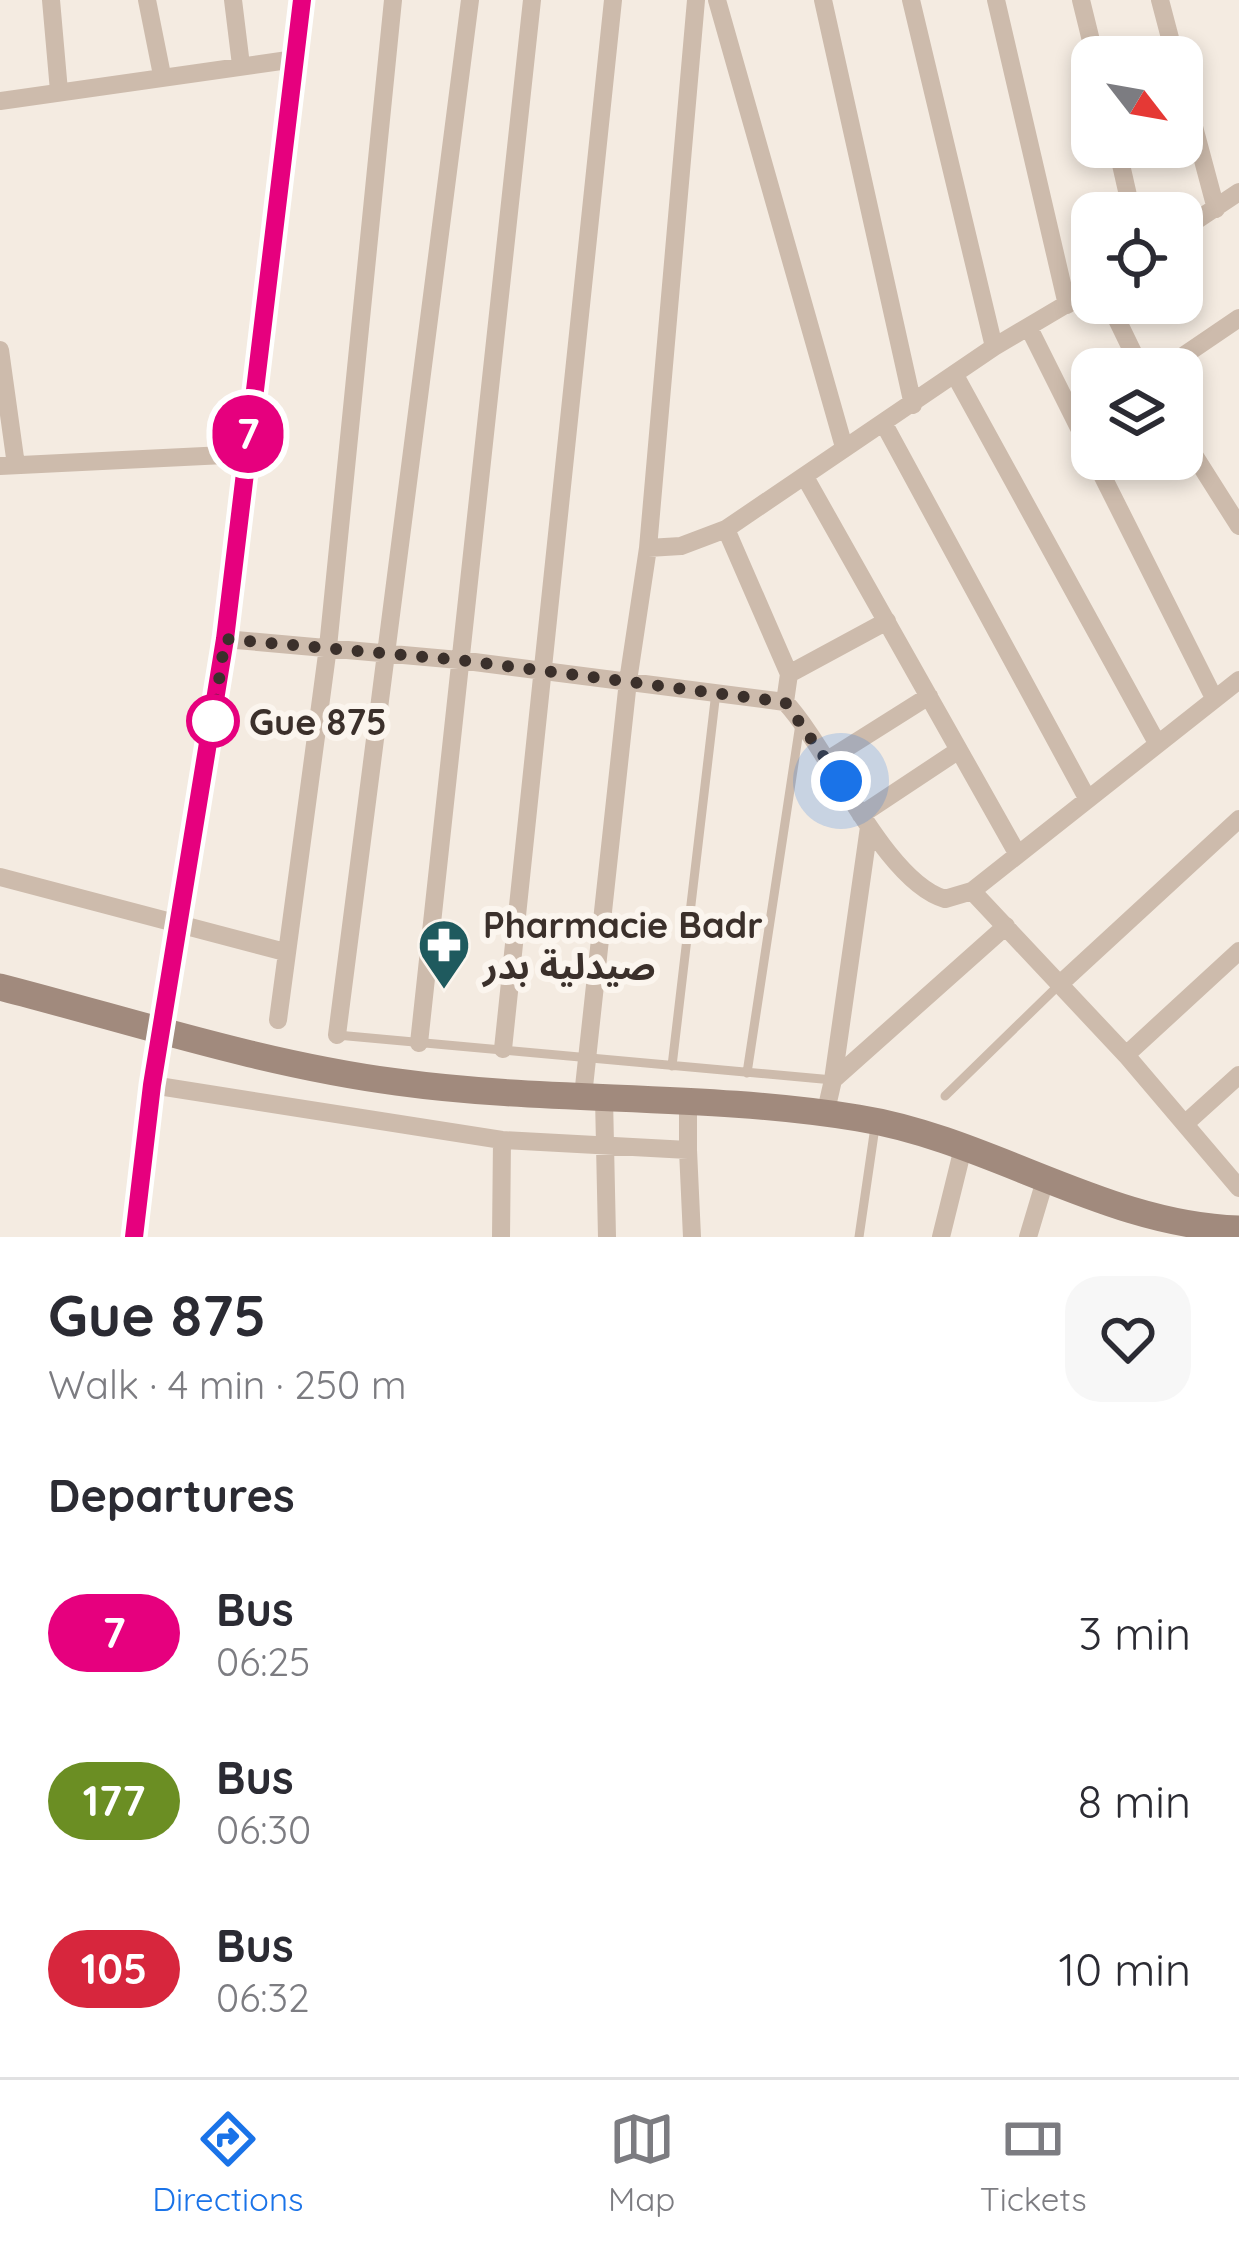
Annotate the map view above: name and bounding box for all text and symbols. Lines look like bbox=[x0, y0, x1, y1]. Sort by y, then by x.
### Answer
north arrow bbox=[1071, 36, 1203, 168]
map controls bbox=[1071, 36, 1203, 480]
button: locate bbox=[1071, 192, 1203, 324]
button: layers bbox=[1071, 348, 1203, 480]
line badge: 7 bbox=[209, 395, 287, 473]
text: 7 bbox=[236, 407, 260, 460]
marker: Gue 875 bbox=[188, 696, 238, 746]
place label: Gue 875 bbox=[249, 699, 387, 744]
your location bbox=[811, 751, 871, 811]
place label: Pharmacie Badr صيدلية بدر bbox=[481, 902, 763, 988]
pharmacy icon: Pharmacie Badr صيدلية بدر bbox=[416, 917, 472, 991]
button: heart bbox=[1065, 1276, 1191, 1402]
text: Gue 875 bbox=[48, 1279, 266, 1350]
text: Walk · 4 min · 250 m bbox=[48, 1360, 407, 1409]
text: Departures bbox=[48, 1467, 295, 1523]
text: Bus bbox=[216, 1581, 294, 1637]
text: 3 min bbox=[1078, 1605, 1191, 1661]
text: 7 bbox=[102, 1606, 126, 1659]
text: 06:25 bbox=[216, 1637, 310, 1686]
text: Bus bbox=[216, 1749, 294, 1805]
text: 8 min bbox=[1078, 1773, 1191, 1829]
text: 177 bbox=[83, 1774, 145, 1827]
text: 06:30 bbox=[216, 1805, 311, 1854]
text: Bus bbox=[216, 1917, 294, 1973]
text: 10 min bbox=[1059, 1941, 1191, 1997]
text: 105 bbox=[81, 1942, 147, 1995]
text: 06:32 bbox=[216, 1973, 310, 2022]
tab: Directions bbox=[152, 2106, 303, 2219]
tab: Map bbox=[608, 2106, 675, 2219]
tab: Tickets bbox=[980, 2106, 1087, 2219]

